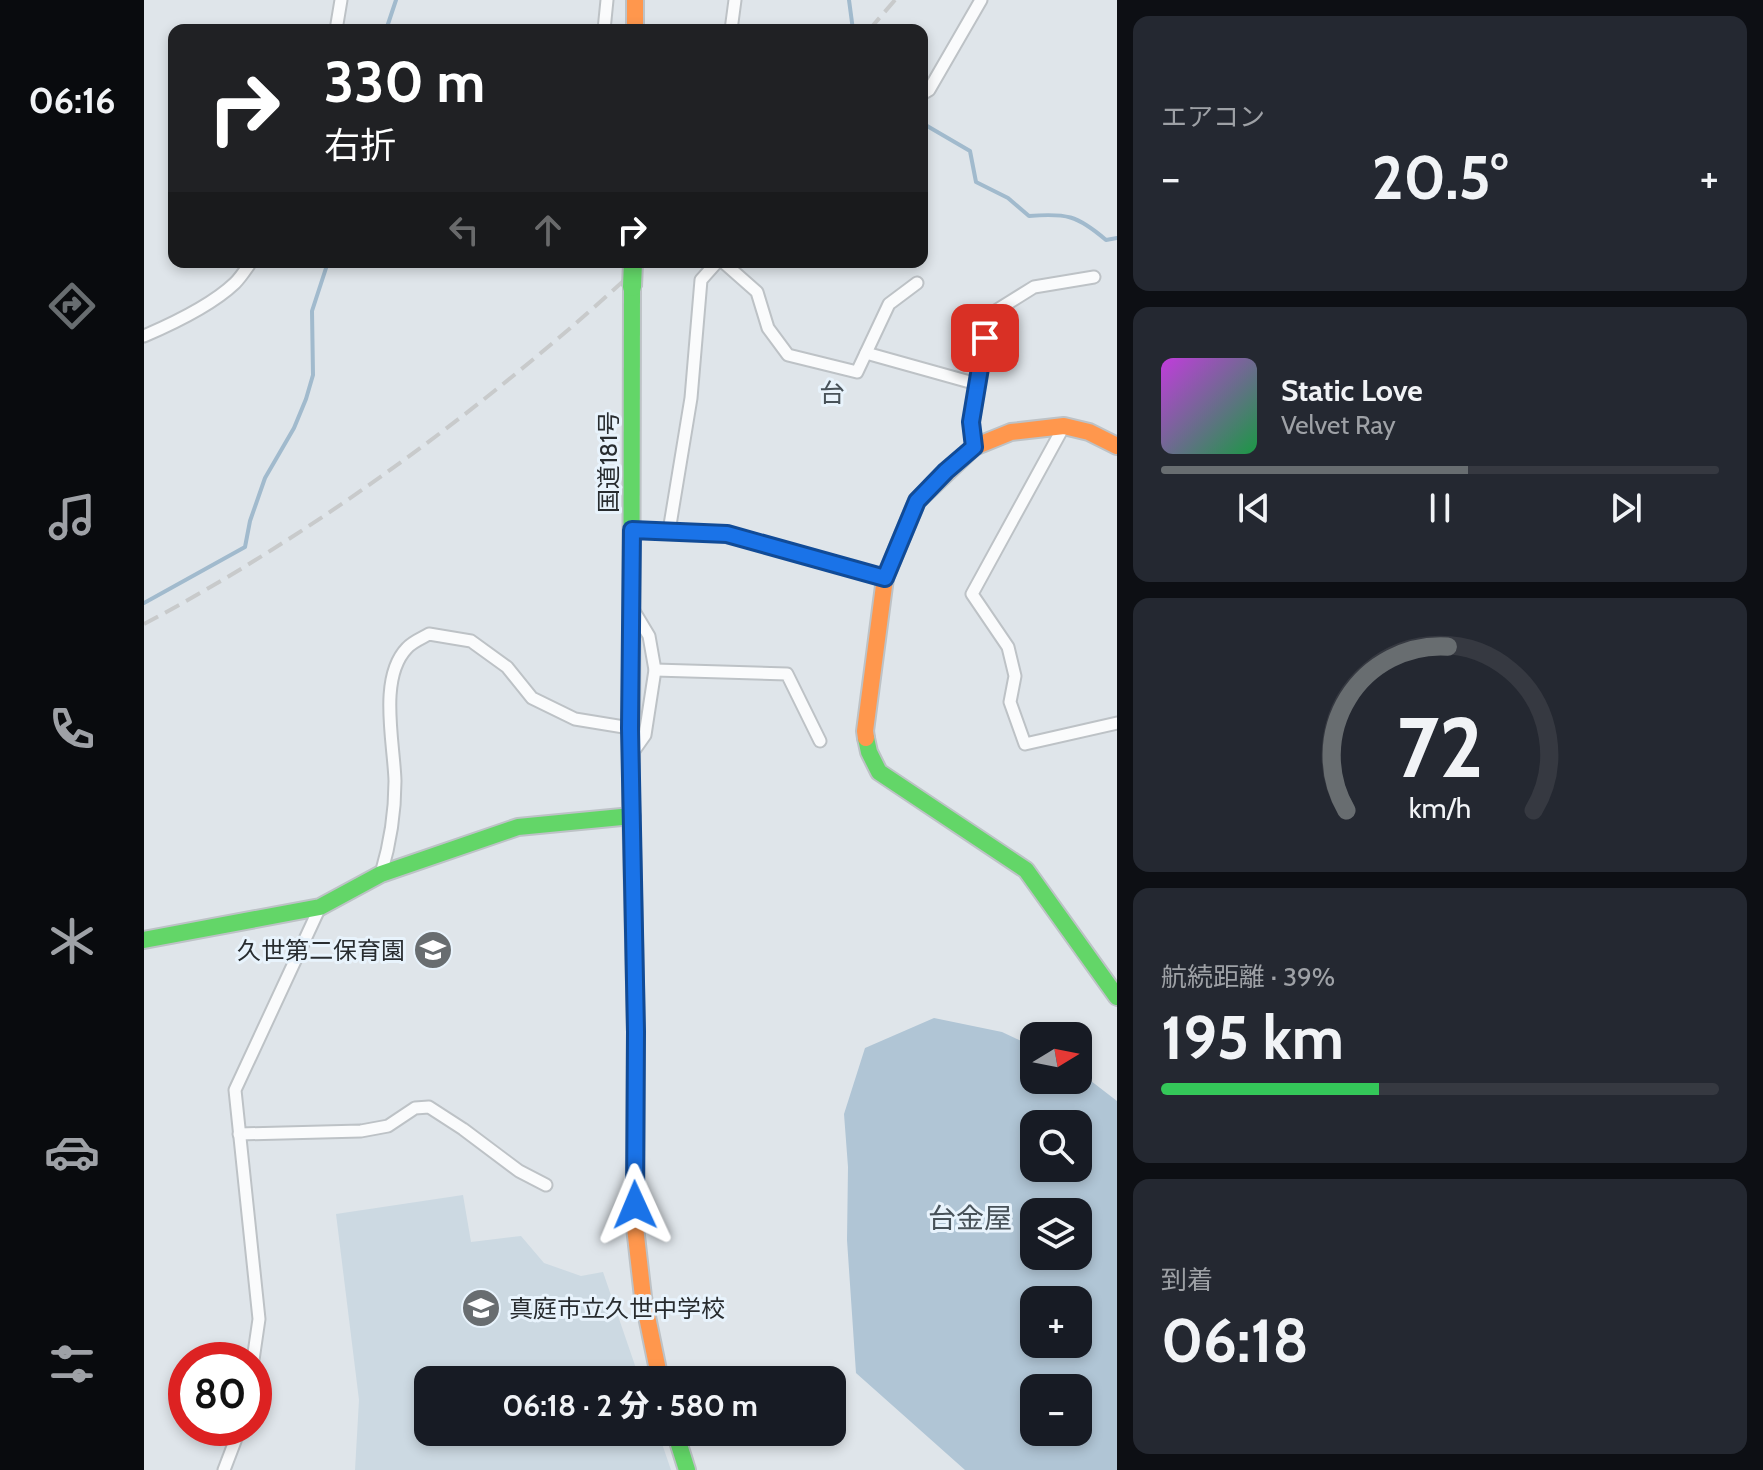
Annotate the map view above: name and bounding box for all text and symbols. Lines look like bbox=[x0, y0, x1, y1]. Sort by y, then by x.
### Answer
text: 330 m bbox=[324, 48, 485, 116]
icon: right bbox=[192, 56, 296, 160]
text: 06:16 bbox=[28, 78, 116, 122]
text: エアコン bbox=[1161, 101, 1265, 133]
text: 右折 bbox=[324, 123, 396, 167]
text: 20.5° bbox=[1372, 141, 1508, 214]
text: − bbox=[1161, 151, 1180, 204]
text: + bbox=[1700, 151, 1719, 204]
icon: left bbox=[442, 208, 486, 252]
icon: ahead bbox=[526, 208, 570, 252]
icon: right bbox=[610, 208, 654, 252]
icon: directions bbox=[44, 278, 100, 334]
pin bbox=[951, 304, 1019, 372]
icon: arrive bbox=[963, 316, 1007, 360]
text: Static Love bbox=[1281, 372, 1423, 409]
district label: 台 bbox=[819, 377, 845, 409]
text: Velvet Ray bbox=[1281, 409, 1396, 441]
street label: 国道181号 bbox=[594, 411, 623, 513]
icon: previous bbox=[1232, 486, 1276, 530]
icon: pause bbox=[1418, 486, 1462, 530]
icon: next bbox=[1604, 486, 1648, 530]
icon: music bbox=[44, 489, 100, 545]
text: 72 bbox=[1397, 697, 1483, 798]
icon: phone bbox=[44, 701, 100, 757]
text: km/h bbox=[1409, 790, 1471, 825]
icon: climate bbox=[44, 913, 100, 969]
school or university icon: 久世第二保育園 bbox=[412, 929, 454, 971]
place label: 久世第二保育園 bbox=[237, 936, 405, 965]
text: 航続距離 · 39% bbox=[1161, 961, 1335, 993]
text: 195 km bbox=[1161, 1001, 1344, 1074]
north arrow bbox=[1020, 1022, 1092, 1094]
map controls bbox=[1020, 1022, 1092, 1446]
button: search bbox=[1020, 1110, 1092, 1182]
icon: car bbox=[44, 1124, 100, 1180]
position arrow bbox=[593, 1163, 677, 1247]
button: layers bbox=[1020, 1198, 1092, 1270]
district label: 台金屋 bbox=[928, 1201, 1012, 1235]
text: 到着 bbox=[1161, 1264, 1213, 1296]
button: + bbox=[1020, 1286, 1092, 1358]
school or university icon: 真庭市立久世中学校 bbox=[460, 1287, 502, 1329]
place label: 真庭市立久世中学校 bbox=[509, 1294, 725, 1323]
text: 06:18 bbox=[1161, 1304, 1309, 1377]
icon: filters bbox=[44, 1336, 100, 1392]
speed limit sign: 80 bbox=[168, 1342, 272, 1446]
button: − bbox=[1020, 1374, 1092, 1446]
text: 06:18 · 2 分 · 580 m bbox=[502, 1387, 758, 1424]

